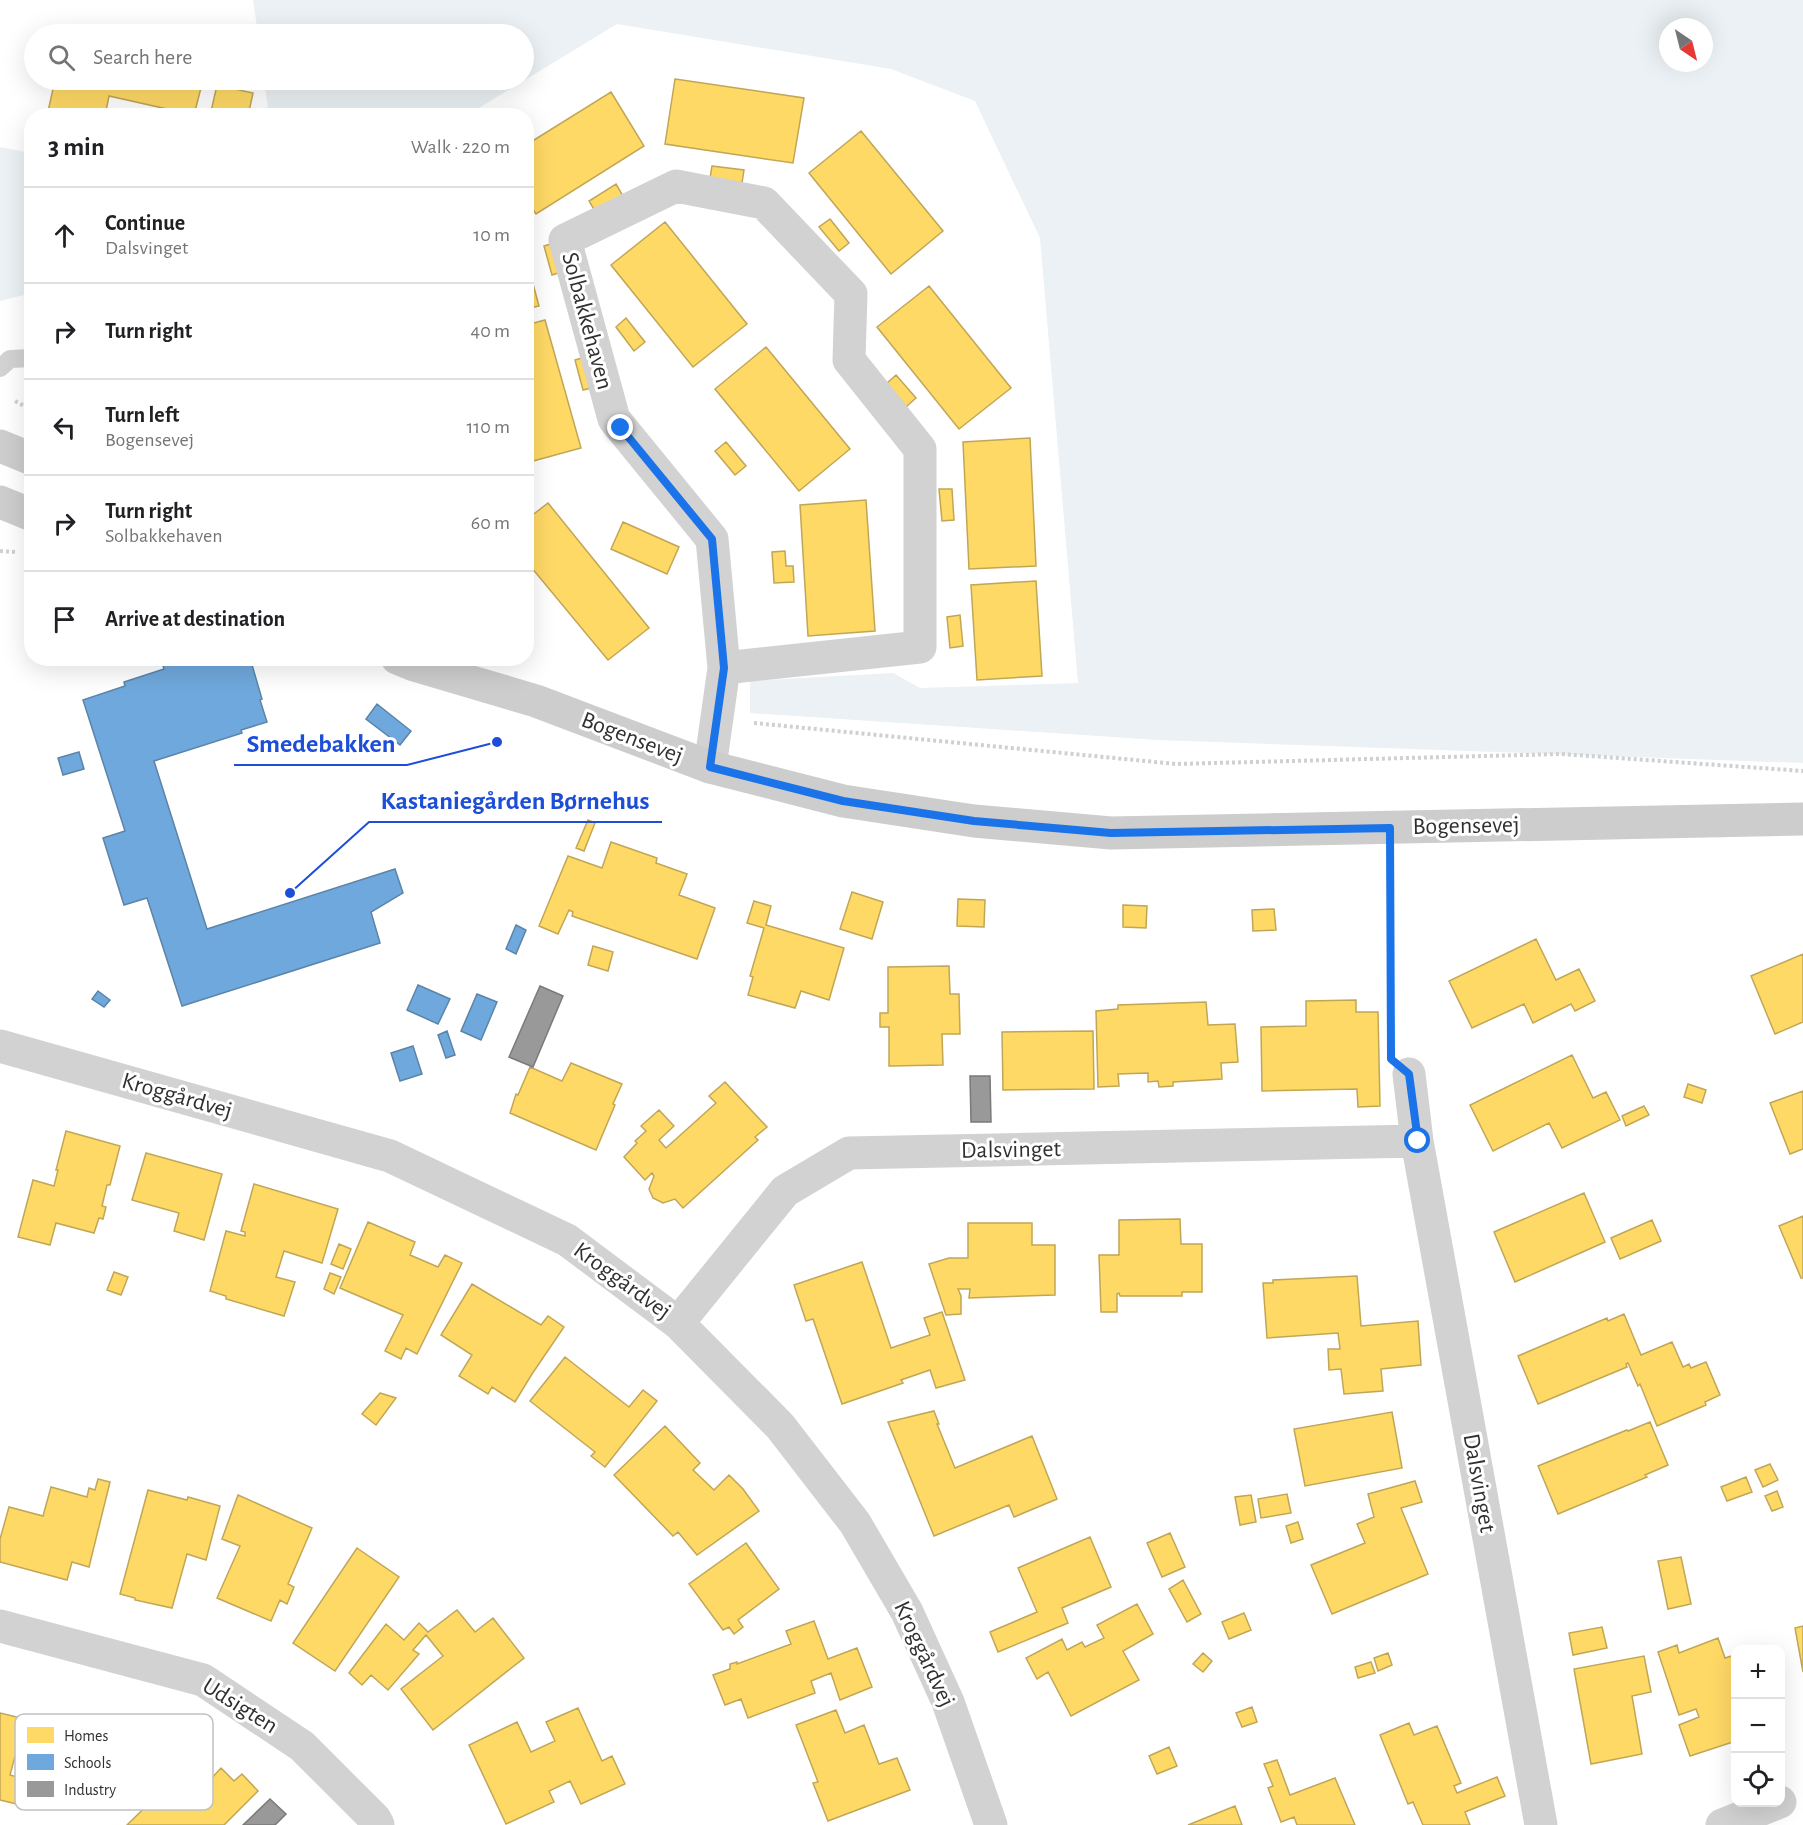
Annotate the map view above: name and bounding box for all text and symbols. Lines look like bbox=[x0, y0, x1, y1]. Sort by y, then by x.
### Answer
north arrow bbox=[1659, 18, 1713, 72]
search box bbox=[24, 24, 534, 90]
icon: search bbox=[45, 41, 78, 74]
text: Search here bbox=[93, 46, 192, 68]
text: 3 min bbox=[48, 134, 105, 160]
text: Walk · 220 m bbox=[411, 137, 510, 157]
text: Continue bbox=[105, 212, 185, 234]
icon: ahead bbox=[48, 219, 81, 252]
text: 10 m bbox=[473, 225, 510, 245]
text: Dalsvinget bbox=[105, 238, 188, 258]
street label: Solbakkehaven bbox=[557, 250, 617, 392]
icon: right bbox=[48, 315, 81, 348]
text: Turn right bbox=[105, 320, 192, 342]
text: 40 m bbox=[471, 321, 510, 341]
text: Turn left bbox=[105, 404, 179, 426]
icon: left bbox=[48, 411, 81, 444]
route end bbox=[607, 414, 633, 440]
text: 110 m bbox=[466, 417, 510, 437]
text: Bogensevej bbox=[105, 430, 194, 450]
text: Turn right bbox=[105, 500, 192, 522]
icon: right bbox=[48, 507, 81, 540]
text: 60 m bbox=[471, 513, 510, 533]
text: Solbakkehaven bbox=[105, 526, 223, 546]
icon: arrive bbox=[48, 603, 81, 636]
text: Arrive at destination bbox=[105, 608, 285, 630]
street label: Bogensevej bbox=[578, 708, 686, 768]
callout: Smedebakken bbox=[234, 721, 407, 765]
text: Smedebakken bbox=[246, 731, 396, 757]
callout: Kastaniegården Børnehus bbox=[369, 778, 662, 822]
text: Kastaniegården Børnehus bbox=[381, 788, 649, 814]
street label: Bogensevej bbox=[1412, 813, 1520, 839]
street label: Kroggårdvej bbox=[119, 1069, 235, 1123]
route start bbox=[1404, 1127, 1430, 1153]
street label: Dalsvinget bbox=[961, 1137, 1062, 1163]
street label: Kroggårdvej bbox=[569, 1238, 675, 1324]
street label: Dalsvinget bbox=[1458, 1432, 1500, 1535]
street label: Kroggårdvej bbox=[889, 1597, 959, 1711]
map controls bbox=[1731, 1645, 1785, 1807]
button: + bbox=[1731, 1645, 1785, 1699]
street label: Udsigten bbox=[198, 1674, 282, 1738]
button: − bbox=[1731, 1699, 1785, 1753]
legend bbox=[15, 1714, 213, 1810]
text: Homes bbox=[64, 1728, 108, 1744]
button: locate bbox=[1731, 1753, 1785, 1807]
text: Schools bbox=[64, 1755, 111, 1771]
text: Industry bbox=[64, 1782, 116, 1799]

